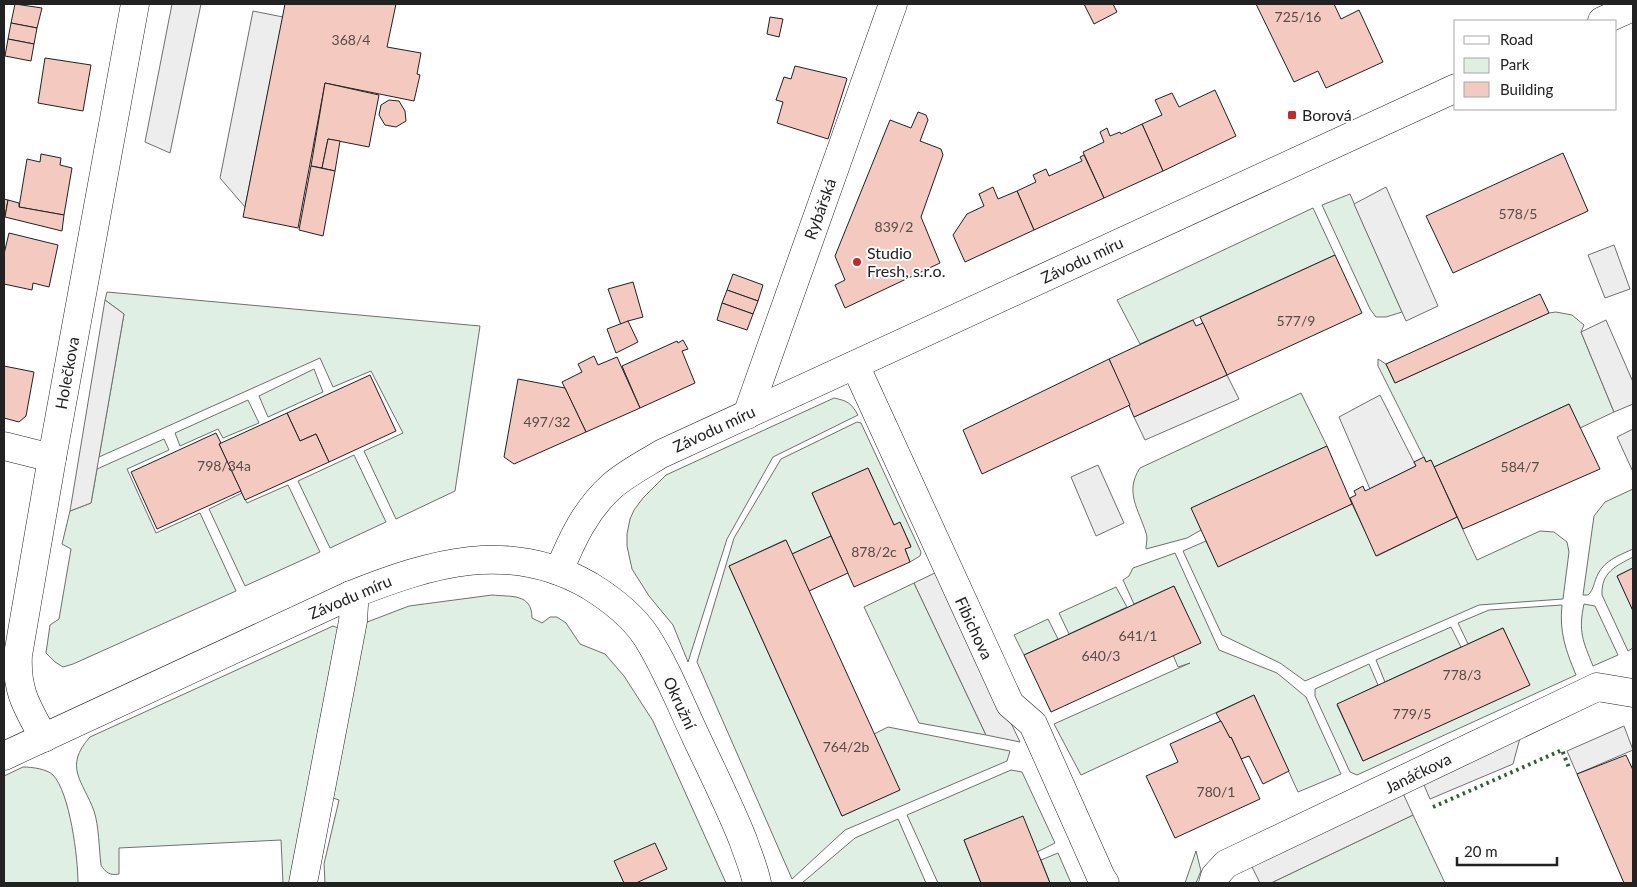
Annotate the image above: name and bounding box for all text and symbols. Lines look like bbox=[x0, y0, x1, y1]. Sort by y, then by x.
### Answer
house number: 725/16 bbox=[1275, 8, 1321, 25]
legend bbox=[1454, 20, 1617, 110]
text: Road bbox=[1500, 30, 1533, 48]
house number: 368/4 bbox=[332, 31, 370, 48]
text: Park bbox=[1500, 55, 1530, 73]
text: Building bbox=[1500, 80, 1553, 98]
place label: Borová bbox=[1302, 105, 1352, 124]
marker: Borová bbox=[1286, 109, 1298, 121]
street label: Rybářská bbox=[800, 176, 839, 242]
house number: 578/5 bbox=[1499, 205, 1537, 222]
house number: 839/2 bbox=[875, 218, 913, 235]
street label: Závodu míru bbox=[1038, 232, 1126, 287]
place label: Studio Fresh, s.r.o. bbox=[867, 243, 945, 280]
marker: Studio Fresh, s.r.o. bbox=[851, 256, 863, 268]
house number: 577/9 bbox=[1277, 312, 1315, 329]
street label: Holečkova bbox=[51, 335, 82, 411]
street label: Závodu míru bbox=[670, 401, 758, 456]
house number: 497/32 bbox=[524, 413, 570, 430]
house number: 798/34a bbox=[197, 457, 251, 474]
house number: 584/7 bbox=[1501, 458, 1539, 475]
house number: 878/2c bbox=[851, 543, 897, 560]
street label: Závodu míru bbox=[306, 571, 394, 623]
street label: Fibichova bbox=[952, 593, 997, 662]
house number: 641/1 bbox=[1119, 627, 1157, 644]
house number: 640/3 bbox=[1082, 647, 1120, 664]
house number: 778/3 bbox=[1443, 666, 1481, 683]
street label: Okružní bbox=[660, 674, 701, 733]
house number: 779/5 bbox=[1393, 705, 1431, 722]
house number: 764/2b bbox=[823, 738, 869, 755]
street label: Janáčkova bbox=[1381, 748, 1454, 797]
house number: 780/1 bbox=[1197, 783, 1235, 800]
scale bar bbox=[1457, 834, 1557, 866]
text: 20 m bbox=[1464, 842, 1498, 860]

